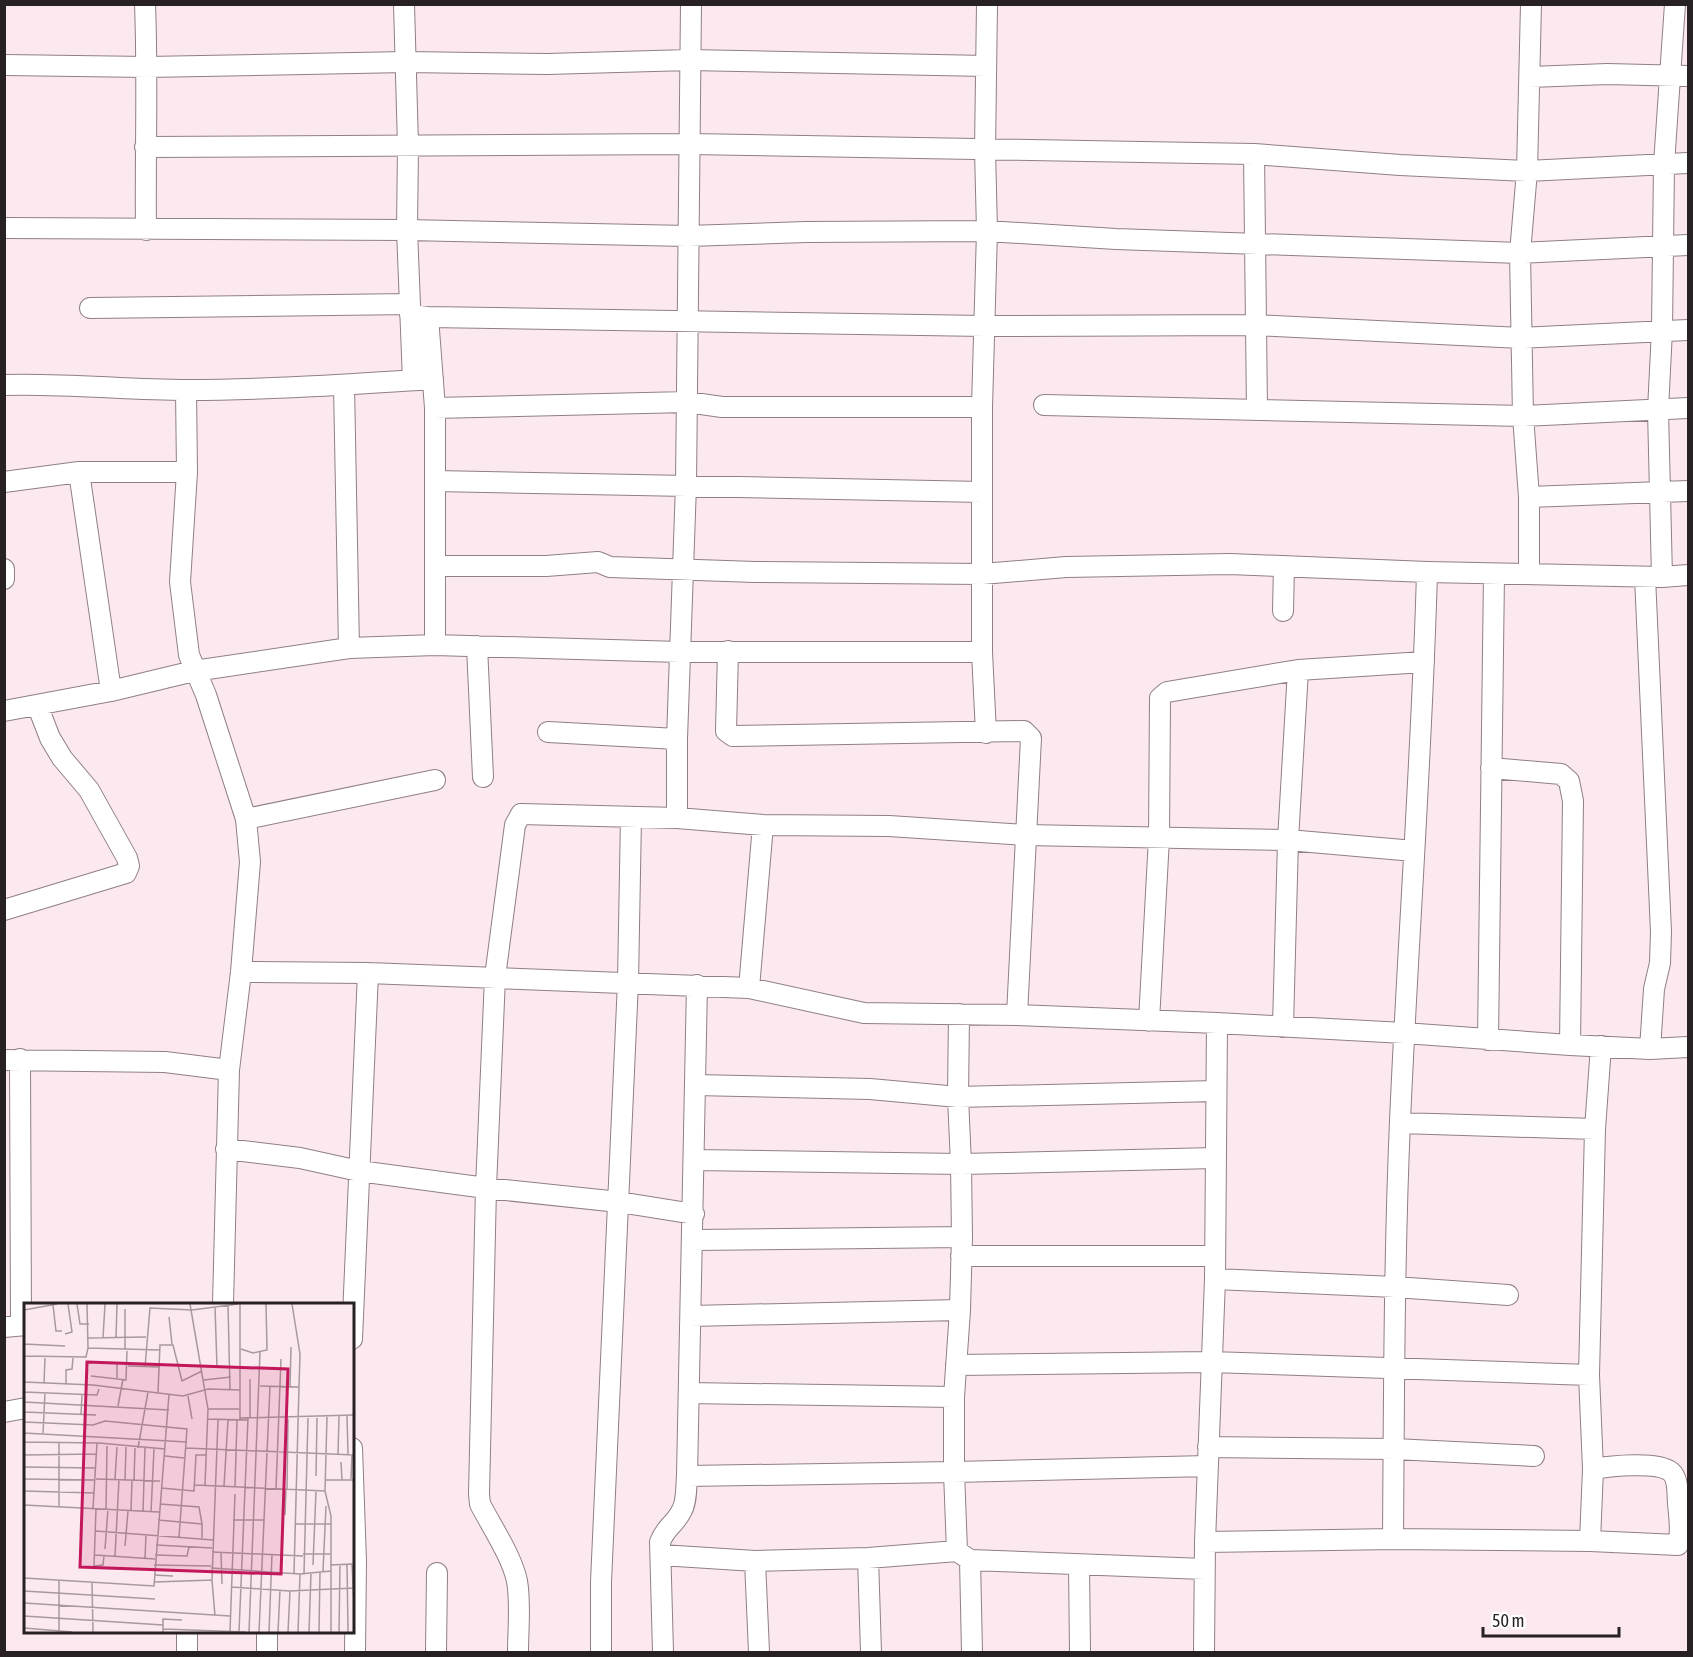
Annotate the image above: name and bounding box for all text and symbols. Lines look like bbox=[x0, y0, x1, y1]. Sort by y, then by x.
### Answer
inset map bbox=[24, 1303, 354, 1633]
scale bar bbox=[1483, 1600, 1620, 1638]
text: 50 m bbox=[1492, 1610, 1524, 1631]

